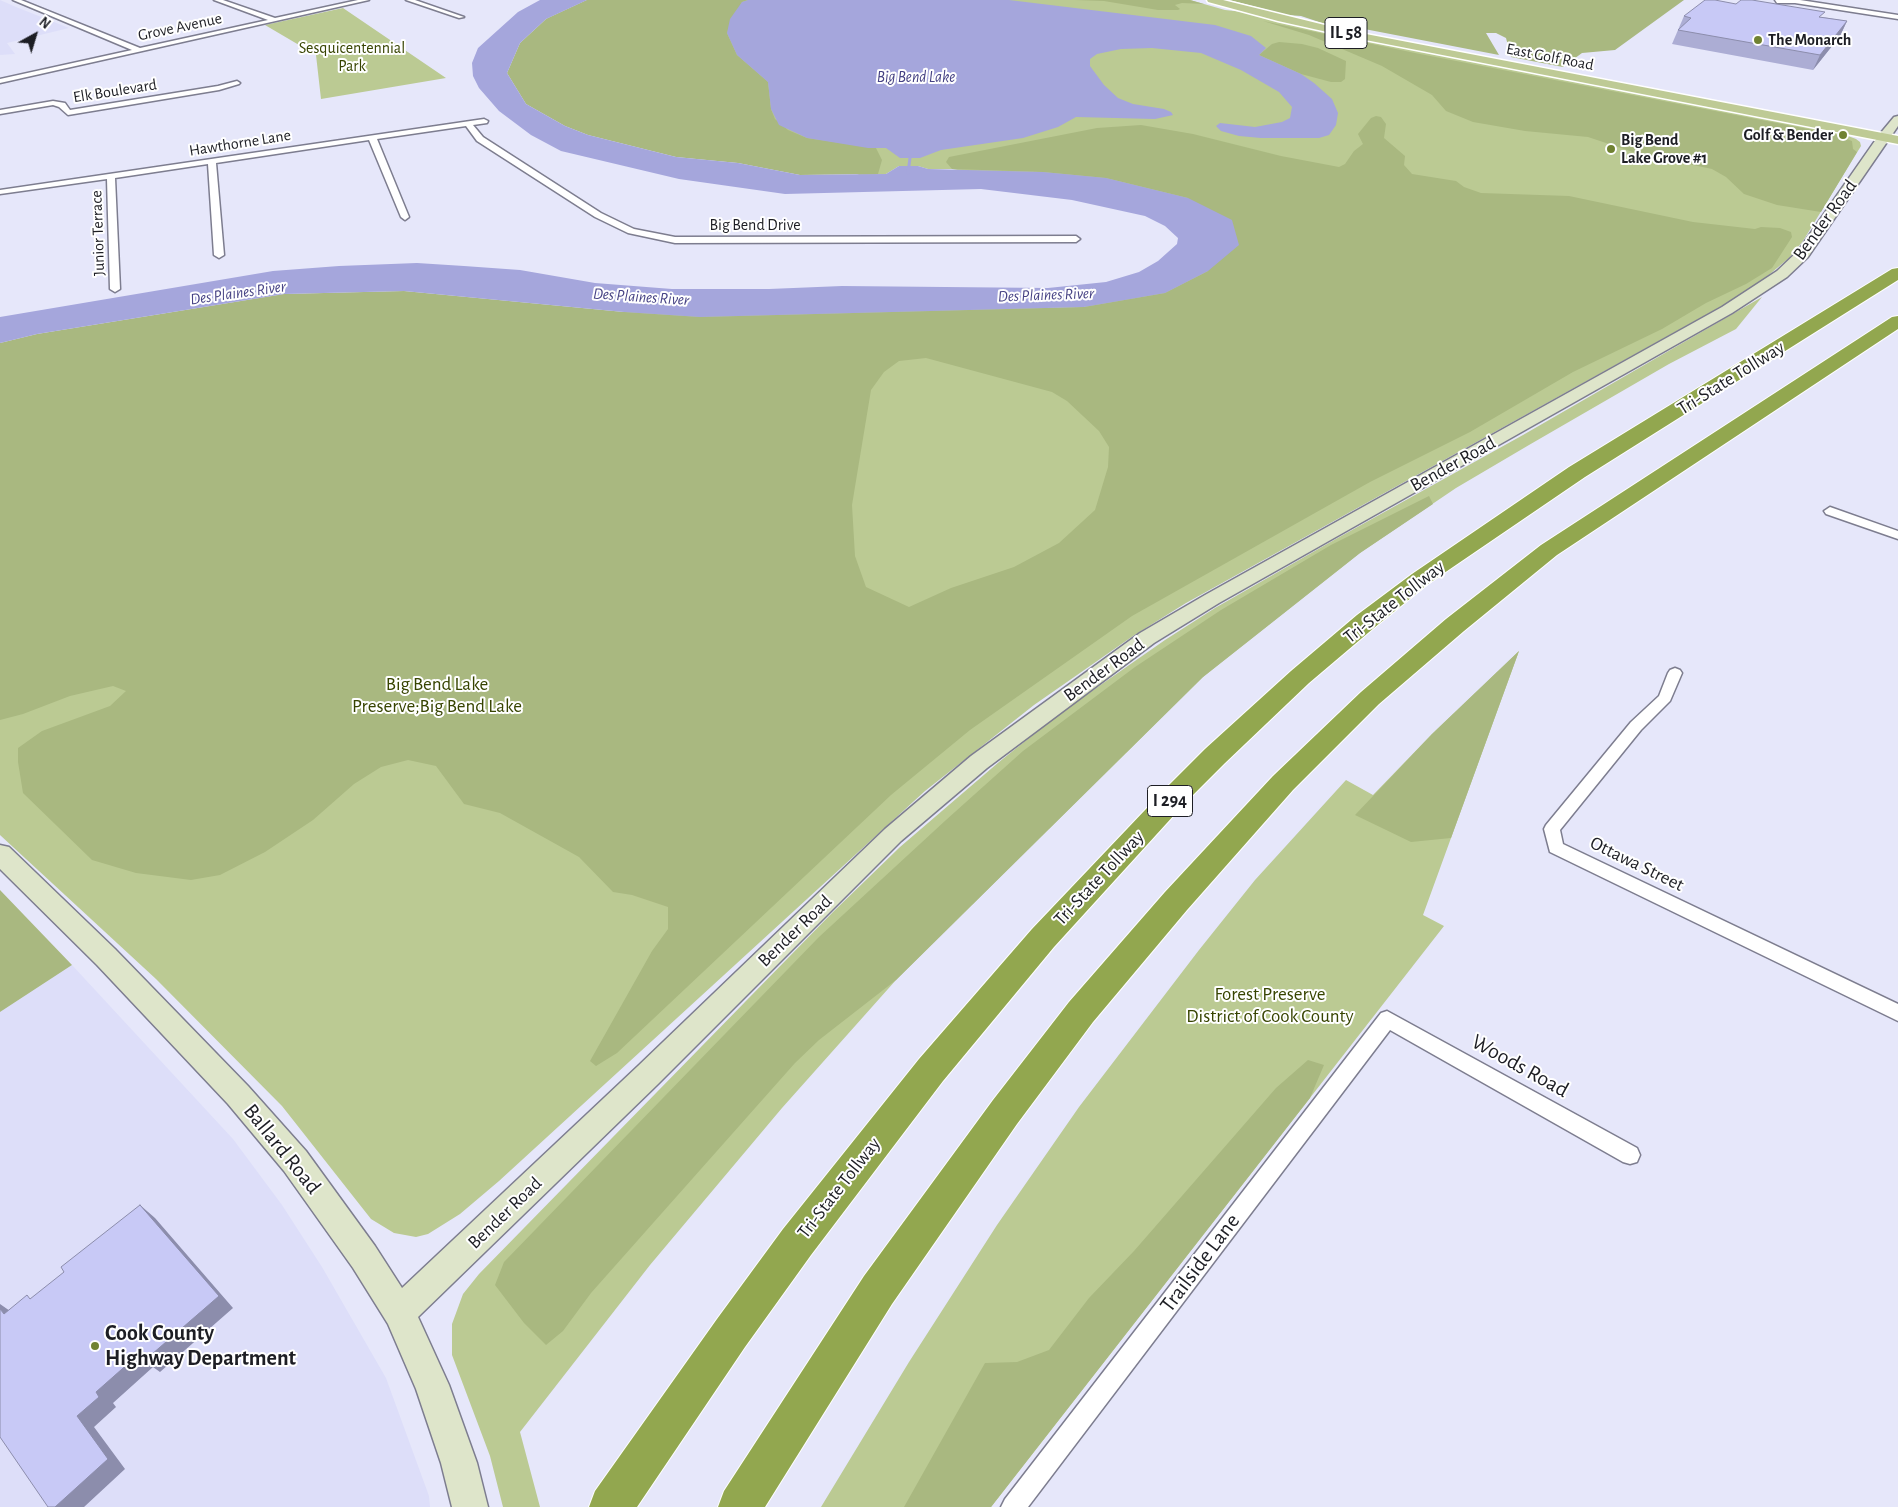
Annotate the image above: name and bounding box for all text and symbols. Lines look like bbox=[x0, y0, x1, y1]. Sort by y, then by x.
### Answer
street label: Grove Avenue bbox=[136, 9, 224, 45]
north arrow bbox=[10, 10, 60, 60]
text: N bbox=[36, 15, 53, 32]
road number: IL 58 bbox=[1325, 17, 1367, 48]
place label: The Monarch bbox=[1768, 30, 1851, 50]
marker: The Monarch bbox=[1752, 34, 1764, 46]
park label: Sesquicentennial Park bbox=[299, 38, 405, 76]
street label: East Golf Road bbox=[1505, 39, 1595, 75]
water label: Big Bend Lake bbox=[877, 67, 955, 87]
street label: Elk Boulevard bbox=[72, 75, 158, 107]
street label: Hawthorne Lane bbox=[188, 125, 292, 161]
place label: Golf & Bender bbox=[1743, 125, 1833, 145]
marker: Golf & Bender bbox=[1837, 129, 1849, 141]
place label: Big Bend Lake Grove #1 bbox=[1621, 130, 1707, 168]
marker: Big Bend Lake Grove #1 bbox=[1605, 143, 1617, 155]
street label: Bender Road bbox=[1788, 175, 1862, 265]
street label: Junior Terrace bbox=[87, 190, 109, 276]
street label: Big Bend Drive bbox=[709, 215, 801, 235]
water label: Des Plaines River bbox=[189, 277, 287, 309]
water label: Des Plaines River bbox=[592, 284, 690, 310]
water label: Des Plaines River bbox=[998, 284, 1094, 306]
street label: Tri-State Tollway bbox=[1673, 336, 1789, 420]
street label: Bender Road bbox=[1406, 431, 1500, 497]
street label: Tri-State Tollway bbox=[1339, 555, 1449, 649]
street label: Bender Road bbox=[1059, 633, 1149, 707]
park label: Big Bend Lake Preserve;Big Bend Lake bbox=[352, 673, 522, 717]
road number: I 294 bbox=[1148, 786, 1192, 816]
street label: Tri-State Tollway bbox=[1049, 826, 1149, 930]
street label: Ottawa Street bbox=[1586, 831, 1688, 897]
street label: Bender Road bbox=[753, 890, 837, 972]
park label: Forest Preserve District of Cook County bbox=[1186, 983, 1354, 1027]
street label: Woods Road bbox=[1467, 1028, 1573, 1104]
street label: Ballard Road bbox=[238, 1098, 326, 1200]
street label: Tri-State Tollway bbox=[792, 1133, 886, 1243]
street label: Bender Road bbox=[463, 1172, 547, 1254]
street label: Trailside Lane bbox=[1154, 1209, 1246, 1317]
place label: Cook County Highway Department bbox=[105, 1320, 296, 1372]
marker: Cook County Highway Department bbox=[89, 1340, 101, 1352]

